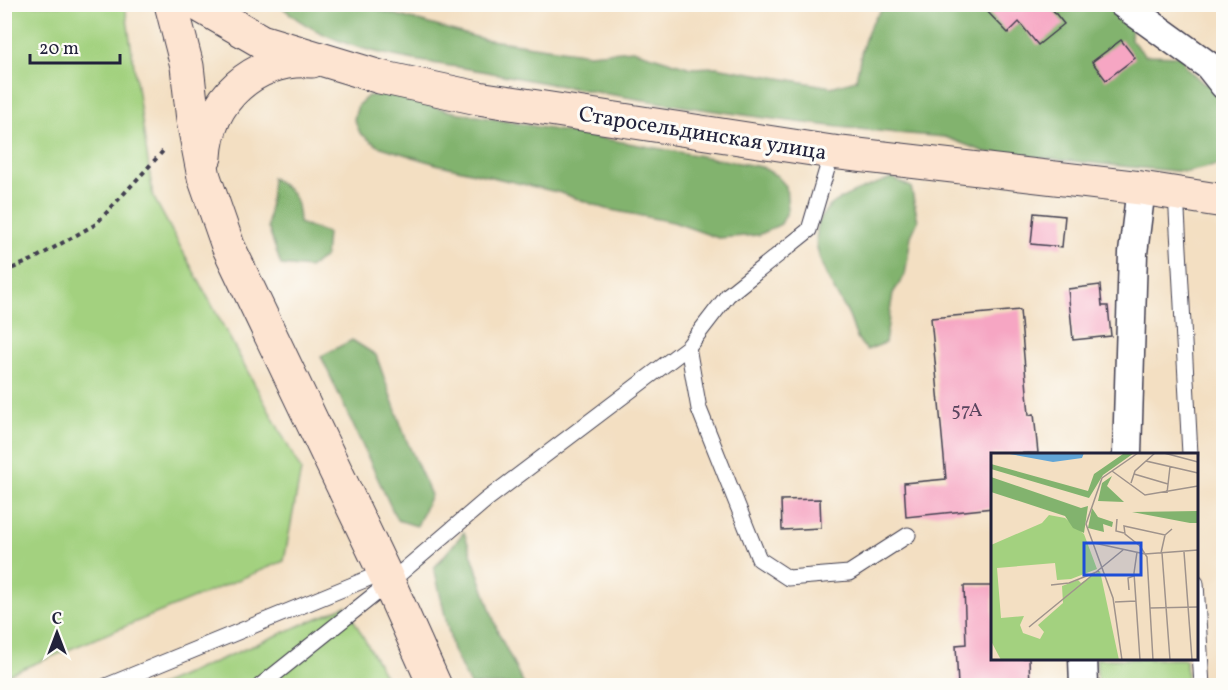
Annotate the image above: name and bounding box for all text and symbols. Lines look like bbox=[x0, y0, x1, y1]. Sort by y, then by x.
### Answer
scale bar bbox=[30, 27, 120, 65]
text: 20 m bbox=[39, 37, 79, 62]
street label: Старосельдинская улица bbox=[576, 100, 829, 169]
house number: 57А bbox=[951, 397, 983, 425]
inset map bbox=[991, 453, 1198, 660]
north arrow bbox=[27, 603, 87, 663]
text: С bbox=[52, 609, 62, 631]

